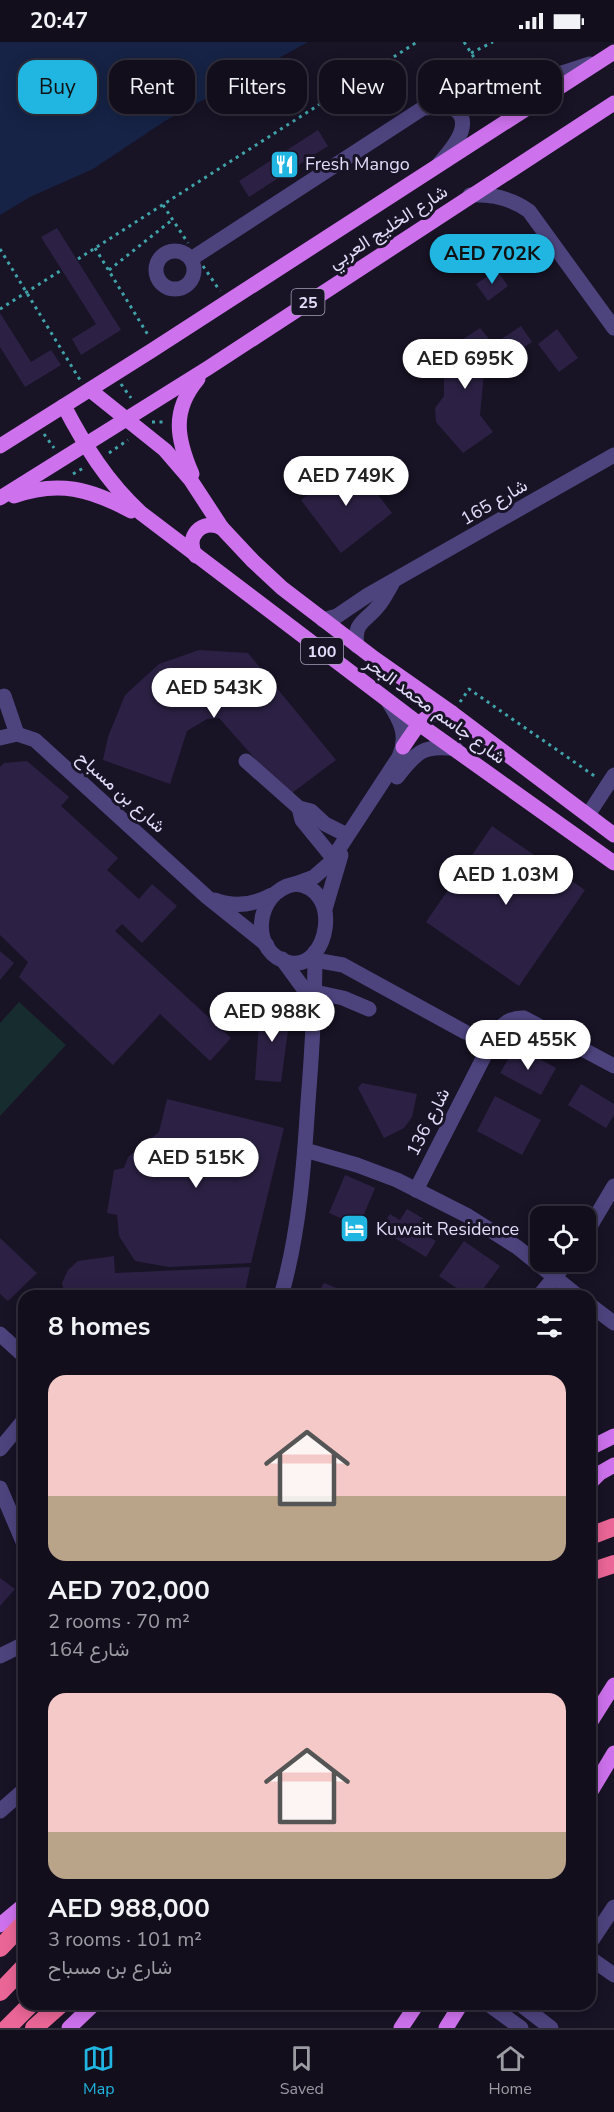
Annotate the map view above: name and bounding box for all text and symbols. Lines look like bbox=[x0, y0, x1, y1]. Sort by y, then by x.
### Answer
text: 20:47 bbox=[30, 6, 88, 36]
chip: Buy bbox=[18, 60, 97, 114]
chip: Rent bbox=[109, 60, 195, 114]
chip: Filters bbox=[207, 60, 307, 114]
chip: New bbox=[319, 60, 406, 114]
chip: Apartment bbox=[418, 60, 562, 114]
restaurant icon: Fresh Mango bbox=[268, 148, 300, 180]
place label: Fresh Mango bbox=[305, 152, 410, 176]
street label: شارع الخليج العربي bbox=[324, 179, 454, 277]
pin: AED 702K bbox=[430, 234, 554, 285]
text: AED 702K bbox=[444, 240, 540, 267]
road number: 25 bbox=[292, 289, 324, 315]
pin: AED 695K bbox=[403, 339, 527, 390]
text: AED 695K bbox=[417, 345, 513, 372]
pin: AED 749K bbox=[284, 456, 408, 507]
text: AED 749K bbox=[298, 462, 394, 489]
street label: شارع 165 bbox=[456, 473, 532, 531]
road number: 100 bbox=[301, 638, 343, 664]
street label: شارع جاسم محمد البحر bbox=[359, 650, 510, 769]
pin: AED 543K bbox=[152, 668, 276, 719]
text: AED 543K bbox=[166, 674, 262, 701]
street label: شارع بن مسباح bbox=[72, 746, 170, 838]
pin: AED 1.03M bbox=[437, 855, 575, 906]
text: AED 1.03M bbox=[453, 861, 559, 888]
pin: AED 988K bbox=[210, 992, 334, 1043]
text: AED 988K bbox=[224, 998, 320, 1025]
pin: AED 455K bbox=[466, 1020, 590, 1071]
text: AED 455K bbox=[480, 1026, 576, 1053]
street label: شارع 136 bbox=[401, 1084, 455, 1160]
pin: AED 515K bbox=[134, 1138, 258, 1189]
text: AED 515K bbox=[148, 1144, 244, 1171]
map controls bbox=[530, 1206, 596, 1272]
button: locate bbox=[530, 1206, 596, 1272]
hotel icon: Kuwait Residence bbox=[339, 1213, 371, 1245]
place label: Kuwait Residence bbox=[376, 1217, 519, 1241]
text: 8 homes bbox=[48, 1309, 150, 1344]
icon: filters bbox=[533, 1310, 566, 1343]
icon: home bbox=[253, 1414, 361, 1522]
text: AED 702,000 bbox=[48, 1573, 210, 1608]
text: 2 rooms · 70 m² bbox=[48, 1608, 190, 1635]
text: شارع 164 bbox=[48, 1636, 129, 1663]
icon: home bbox=[253, 1732, 361, 1840]
text: AED 988,000 bbox=[48, 1891, 210, 1926]
text: 3 rooms · 101 m² bbox=[48, 1926, 202, 1953]
text: شارع بن مسباح bbox=[48, 1954, 172, 1981]
tab: Map bbox=[82, 2042, 115, 2100]
tab: Saved bbox=[280, 2042, 324, 2100]
tab: Home bbox=[488, 2042, 532, 2100]

